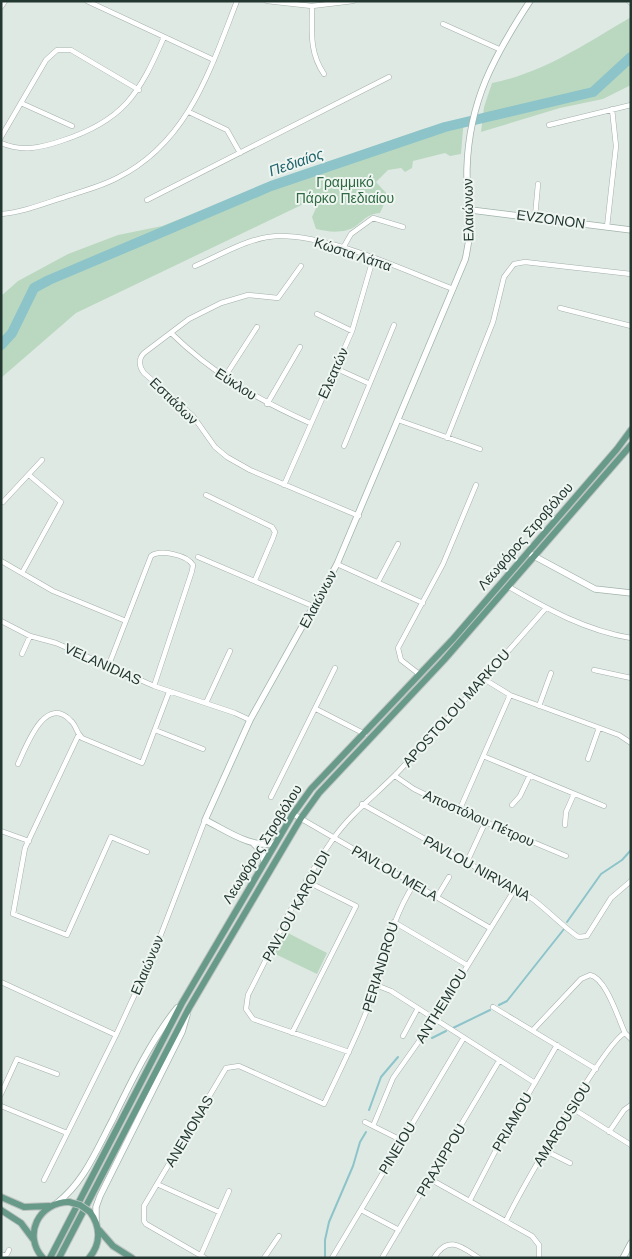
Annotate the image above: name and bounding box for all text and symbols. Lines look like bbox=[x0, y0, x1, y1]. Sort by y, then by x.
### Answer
water label: Πεδιαίος bbox=[266, 145, 326, 179]
park label: Γραμμικό Πάρκο Πεδιαίου bbox=[296, 174, 394, 206]
street label: Ελαιώνων bbox=[459, 178, 477, 242]
street label: EVZONON bbox=[516, 206, 586, 232]
street label: Κώστα Λάπα bbox=[312, 234, 394, 274]
street label: Ελεατών bbox=[315, 345, 351, 401]
street label: Εύκλου bbox=[212, 365, 260, 403]
street label: Εστιάδων bbox=[147, 374, 201, 428]
street label: Λεωφόρος Στροβόλου bbox=[474, 479, 576, 593]
street label: Ελαιώνων bbox=[296, 567, 340, 631]
street label: VELANIDIAS bbox=[62, 640, 144, 688]
street label: APOSTOLOU MARKOU bbox=[399, 646, 513, 770]
street label: Λεωφόρος Στροβόλου bbox=[219, 782, 305, 906]
street label: Αποστόλου Πέτρου bbox=[421, 786, 537, 850]
street label: PAVLOU NIRVANA bbox=[421, 832, 534, 904]
street label: PAVLOU MELA bbox=[349, 842, 441, 904]
street label: PAVLOU KAROLIDI bbox=[259, 848, 333, 964]
street label: PERIANDROU bbox=[359, 920, 401, 1014]
street label: Ελαιώνων bbox=[127, 933, 167, 997]
street label: ANTHEMIOU bbox=[412, 966, 470, 1046]
street label: AMAROUSIOU bbox=[530, 1079, 594, 1169]
street label: PRIAMOU bbox=[489, 1090, 535, 1154]
street label: ANEMONAS bbox=[162, 1093, 216, 1169]
street label: PINEIOU bbox=[375, 1119, 419, 1177]
street label: PRAXIPPOU bbox=[413, 1121, 469, 1199]

